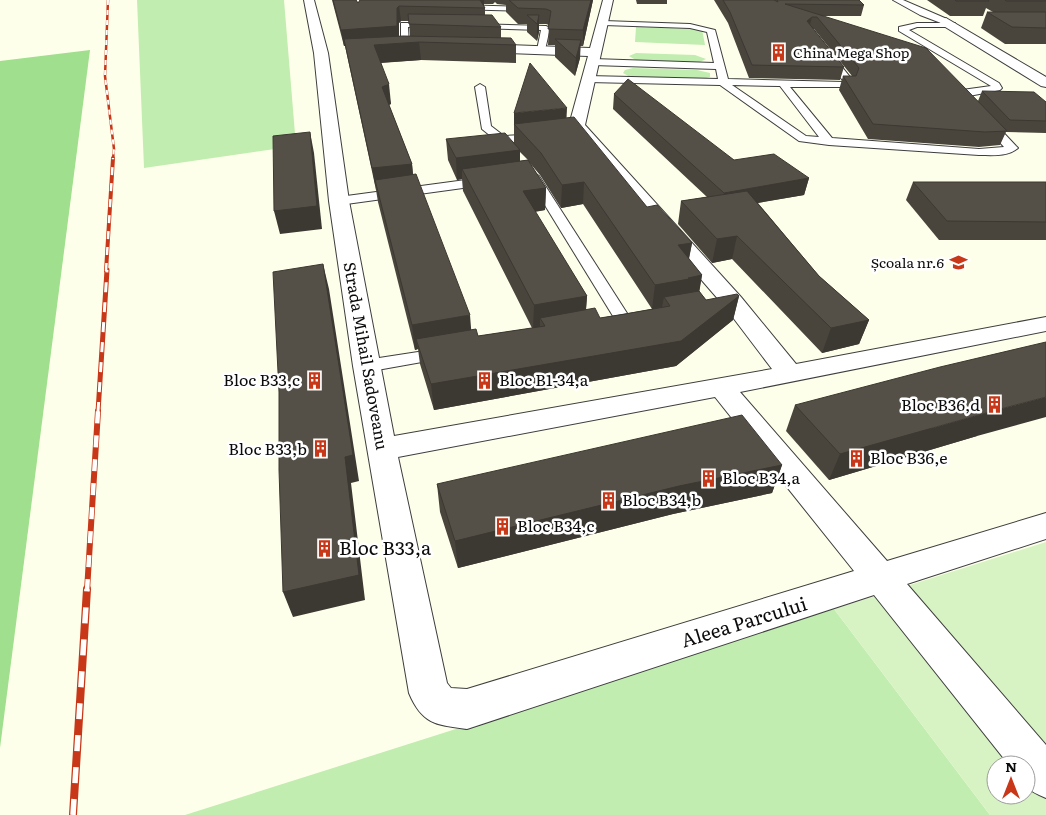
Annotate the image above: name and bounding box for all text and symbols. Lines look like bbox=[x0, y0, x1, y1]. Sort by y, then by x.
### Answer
place label: China Mega Shop bbox=[793, 42, 910, 62]
building icon: China Mega Shop bbox=[769, 43, 789, 63]
place label: Școala nr.6 bbox=[871, 252, 944, 272]
school or university icon: Școala nr.6 bbox=[948, 253, 968, 273]
street label: Strada Mihail Sadoveanu bbox=[339, 260, 395, 452]
place label: Bloc B33,c bbox=[223, 367, 300, 391]
place label: Bloc B1-34,a bbox=[499, 367, 589, 391]
building icon: Bloc B33,c bbox=[304, 370, 324, 390]
building icon: Bloc B1-34,a bbox=[475, 370, 495, 390]
place label: Bloc B36,d bbox=[901, 392, 980, 416]
building icon: Bloc B36,d bbox=[984, 395, 1004, 415]
place label: Bloc B33,b bbox=[228, 436, 307, 460]
building icon: Bloc B33,b bbox=[311, 439, 331, 459]
place label: Bloc B36,e bbox=[870, 445, 948, 469]
building icon: Bloc B36,e bbox=[846, 448, 866, 468]
place label: Bloc B34,a bbox=[722, 465, 801, 489]
building icon: Bloc B34,a bbox=[698, 468, 718, 488]
place label: Bloc B34,b bbox=[622, 487, 701, 511]
building icon: Bloc B34,b bbox=[598, 490, 618, 510]
place label: Bloc B34,c bbox=[517, 513, 594, 537]
building icon: Bloc B34,c bbox=[493, 516, 513, 536]
place label: Bloc B33,a bbox=[339, 533, 432, 561]
building icon: Bloc B33,a bbox=[315, 538, 335, 558]
street label: Aleea Parcului bbox=[677, 589, 810, 653]
north arrow bbox=[986, 755, 1036, 805]
text: N bbox=[1005, 756, 1017, 776]

